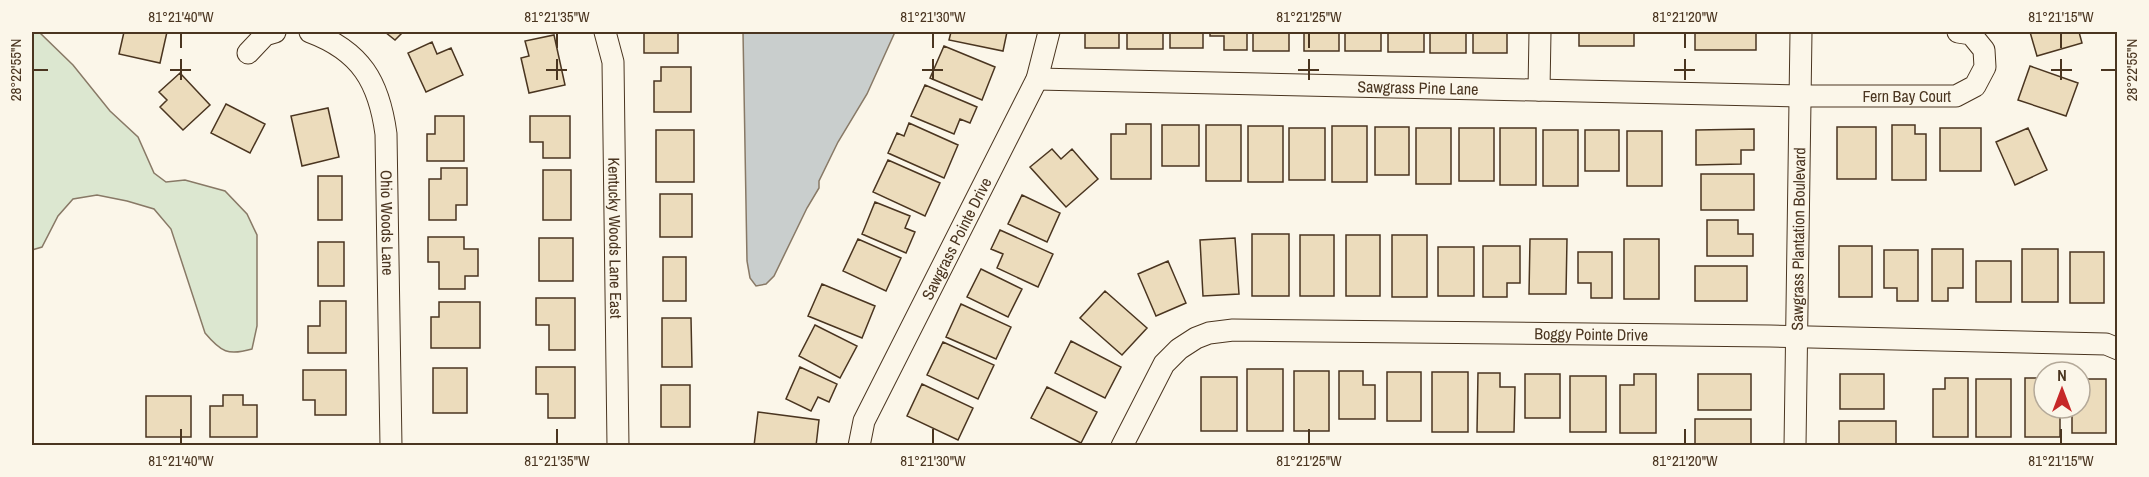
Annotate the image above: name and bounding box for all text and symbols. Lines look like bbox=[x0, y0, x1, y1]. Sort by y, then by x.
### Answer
text: 81°21'40"W bbox=[148, 6, 214, 27]
text: 81°21'35"W bbox=[524, 6, 590, 27]
text: 81°21'30"W bbox=[900, 6, 966, 27]
text: 81°21'25"W bbox=[1276, 6, 1342, 27]
text: 81°21'20"W bbox=[1652, 6, 1718, 27]
text: 81°21'15"W bbox=[2028, 6, 2094, 27]
text: 28°22'55"N bbox=[5, 39, 26, 101]
text: 28°22'55"N bbox=[2121, 39, 2142, 101]
street label: Sawgrass Pine Lane bbox=[1357, 75, 1479, 100]
street label: Fern Bay Court bbox=[1863, 85, 1951, 107]
street label: Sawgrass Plantation Boulevard bbox=[1786, 147, 1810, 331]
street label: Kentucky Woods Lane East bbox=[603, 157, 627, 319]
street label: Ohio Woods Lane bbox=[376, 170, 399, 276]
street label: Sawgrass Pointe Drive bbox=[916, 174, 996, 303]
street label: Boggy Pointe Drive bbox=[1534, 322, 1648, 346]
north arrow bbox=[2032, 360, 2092, 420]
text: N bbox=[2057, 364, 2067, 386]
text: 81°21'40"W bbox=[148, 450, 214, 471]
text: 81°21'35"W bbox=[524, 450, 590, 471]
text: 81°21'30"W bbox=[900, 450, 966, 471]
text: 81°21'25"W bbox=[1276, 450, 1342, 471]
text: 81°21'20"W bbox=[1652, 450, 1718, 471]
text: 81°21'15"W bbox=[2028, 450, 2094, 471]

